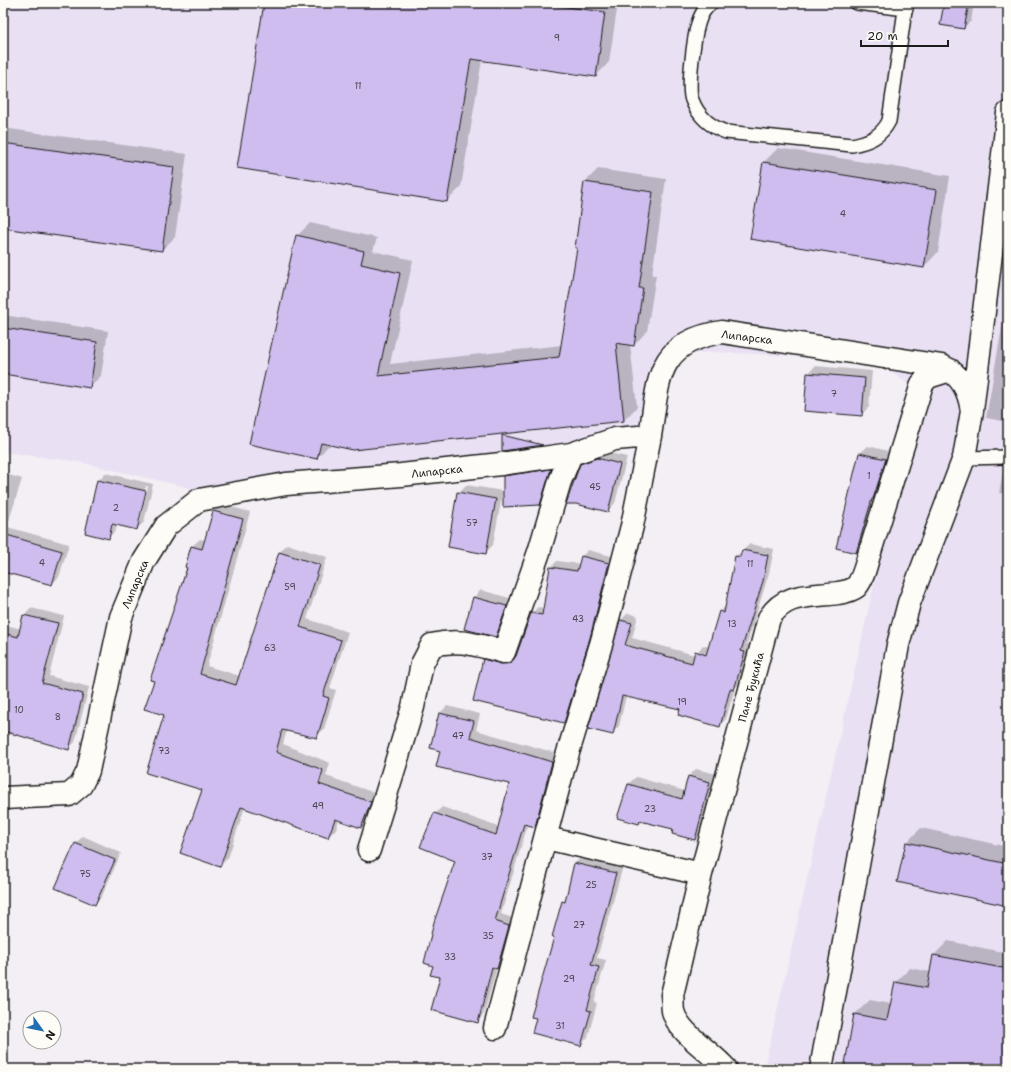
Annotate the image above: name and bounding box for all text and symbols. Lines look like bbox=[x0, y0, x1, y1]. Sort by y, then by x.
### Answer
scale bar bbox=[861, 22, 948, 48]
text: 20 m bbox=[867, 28, 898, 44]
house number: 9 bbox=[554, 32, 560, 44]
house number: 11 bbox=[354, 80, 362, 92]
house number: 4 bbox=[840, 208, 846, 220]
street label: Липарска bbox=[720, 327, 774, 348]
house number: 7 bbox=[831, 388, 837, 400]
street label: Липарска bbox=[411, 461, 464, 482]
house number: 1 bbox=[867, 470, 871, 482]
house number: 45 bbox=[589, 481, 601, 493]
house number: 2 bbox=[113, 502, 119, 514]
house number: 57 bbox=[466, 517, 478, 529]
house number: 4 bbox=[39, 557, 45, 569]
street label: Липарска bbox=[118, 557, 152, 611]
house number: 11 bbox=[746, 558, 754, 570]
house number: 59 bbox=[284, 581, 296, 593]
house number: 43 bbox=[572, 613, 584, 625]
house number: 13 bbox=[727, 618, 737, 630]
house number: 63 bbox=[264, 642, 276, 654]
street label: Пане Ђукића bbox=[735, 650, 768, 724]
house number: 19 bbox=[677, 696, 687, 708]
house number: 10 bbox=[14, 704, 24, 716]
house number: 8 bbox=[55, 711, 61, 723]
house number: 47 bbox=[452, 730, 464, 742]
house number: 73 bbox=[158, 745, 170, 757]
house number: 49 bbox=[312, 800, 324, 812]
house number: 23 bbox=[644, 803, 656, 815]
house number: 37 bbox=[481, 851, 493, 863]
house number: 75 bbox=[79, 868, 91, 880]
house number: 25 bbox=[585, 879, 597, 891]
house number: 27 bbox=[573, 919, 585, 931]
house number: 35 bbox=[482, 930, 494, 942]
house number: 33 bbox=[444, 951, 456, 963]
house number: 29 bbox=[563, 973, 575, 985]
north arrow bbox=[22, 1010, 62, 1050]
house number: 31 bbox=[555, 1020, 565, 1032]
text: N bbox=[41, 1027, 59, 1043]

